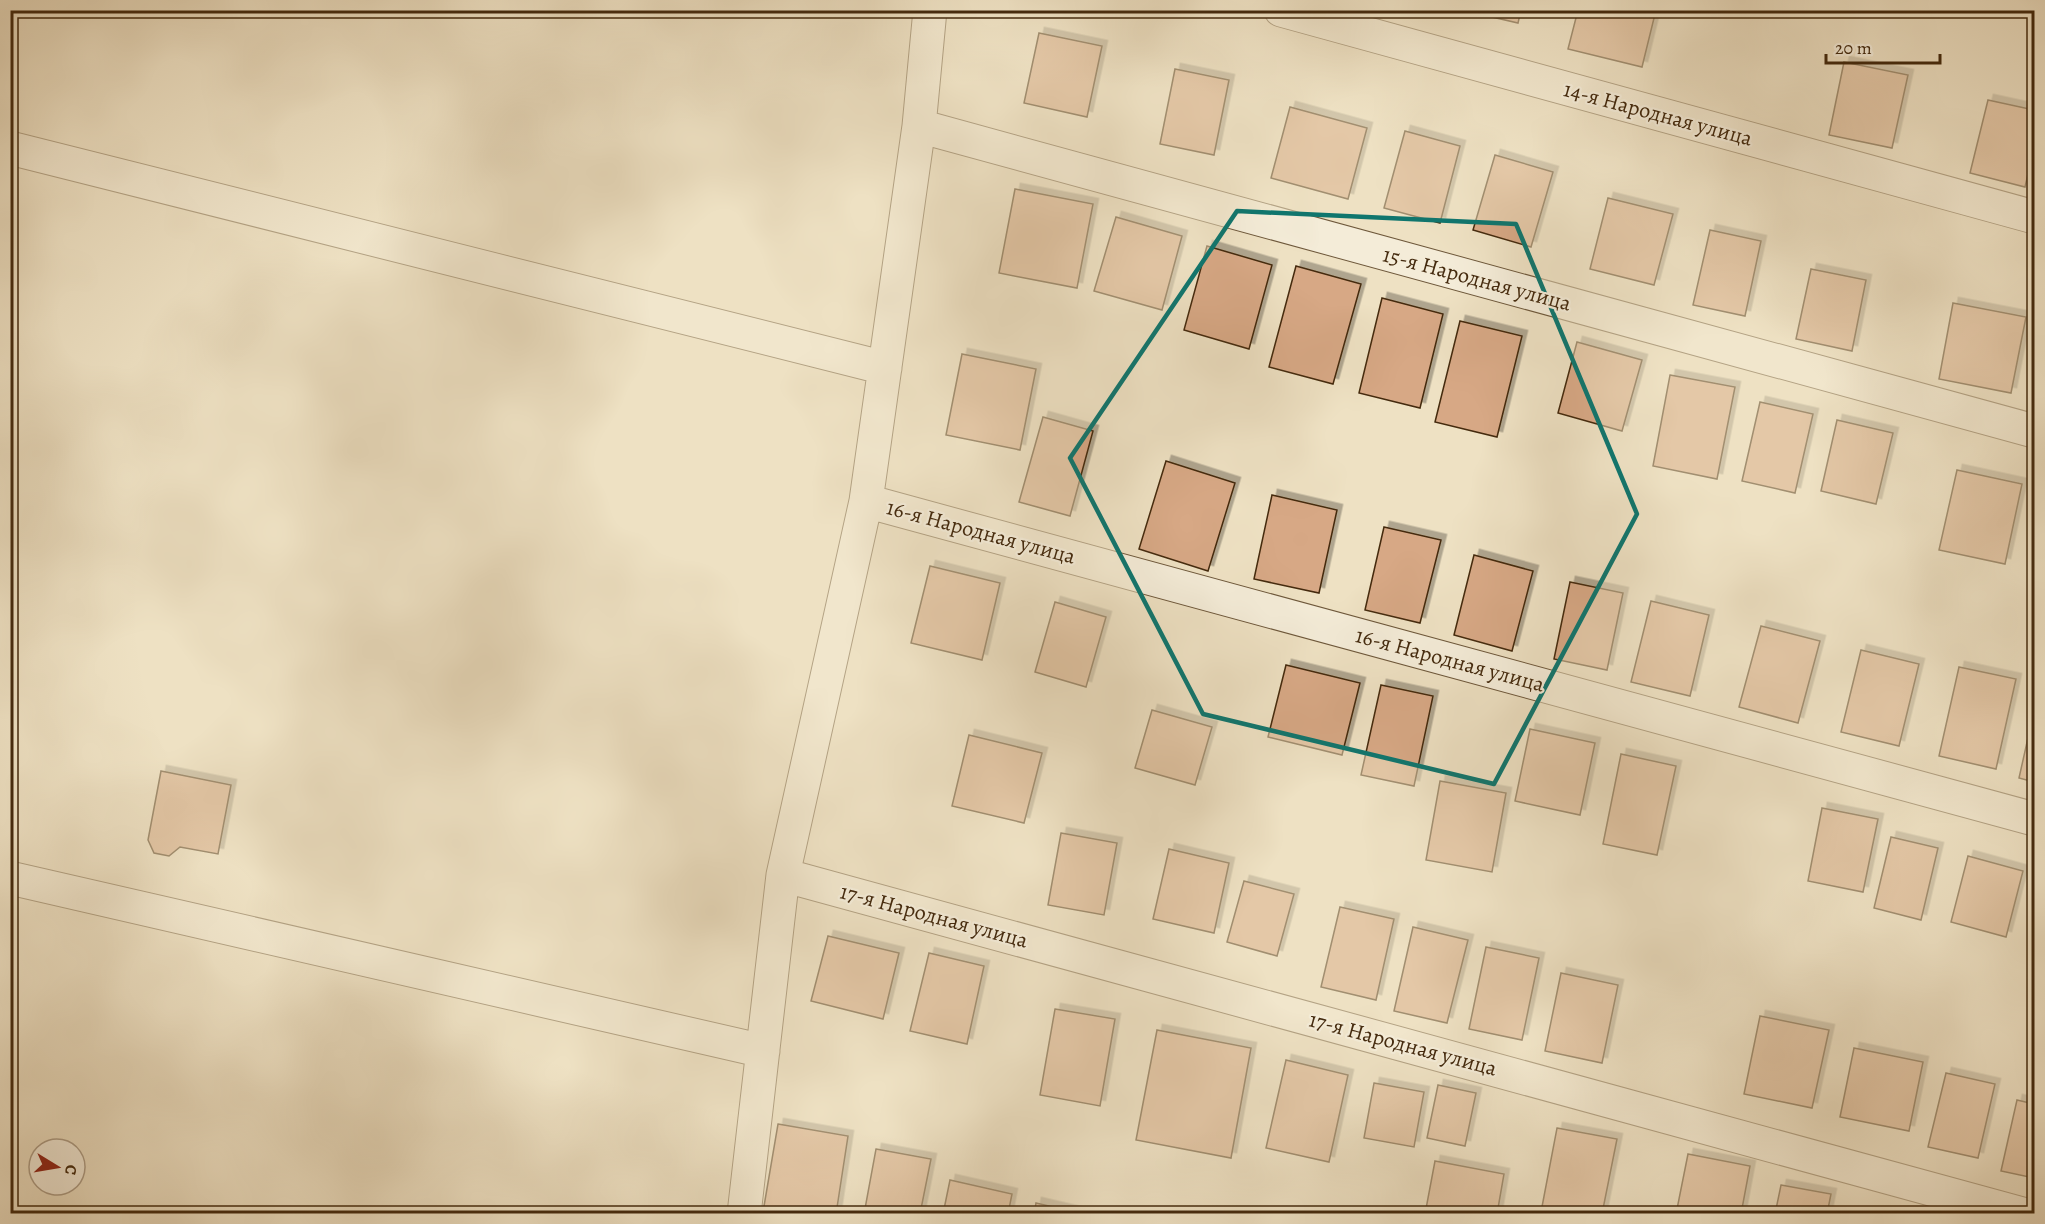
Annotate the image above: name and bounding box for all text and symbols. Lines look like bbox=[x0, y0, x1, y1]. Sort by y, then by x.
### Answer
scale bar bbox=[1826, 27, 1940, 65]
text: 20 m bbox=[1835, 36, 1872, 60]
street label: 14-я Народная улица bbox=[1560, 74, 1757, 154]
street label: 15-я Народная улица bbox=[1380, 239, 1575, 319]
street label: 16-я Народная улица bbox=[883, 492, 1080, 572]
street label: 16-я Народная улица bbox=[1352, 620, 1549, 700]
street label: 17-я Народная улица bbox=[837, 876, 1032, 956]
street label: 17-я Народная улица bbox=[1306, 1004, 1501, 1084]
north arrow bbox=[27, 1137, 87, 1197]
text: С bbox=[59, 1163, 82, 1177]

